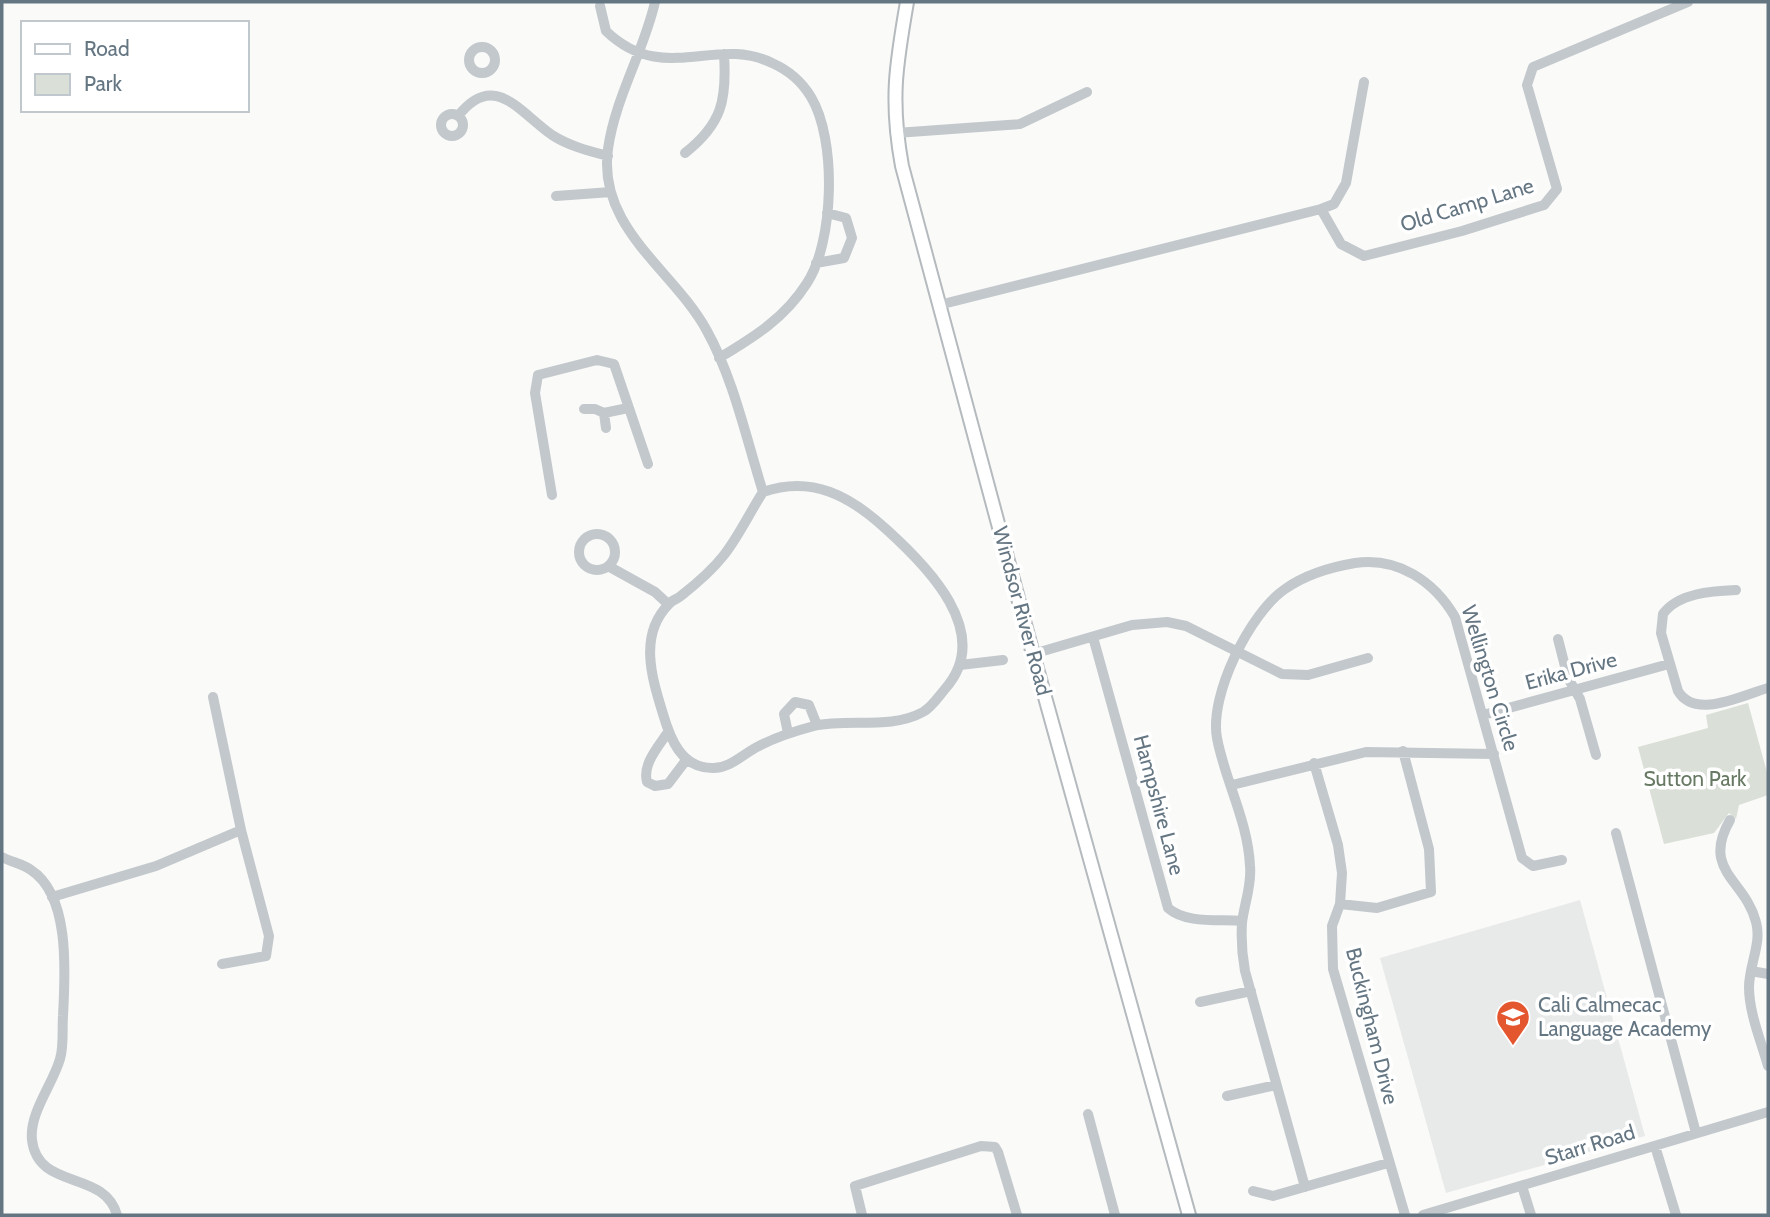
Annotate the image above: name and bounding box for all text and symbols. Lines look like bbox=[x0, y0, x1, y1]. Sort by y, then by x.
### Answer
legend bbox=[21, 21, 248, 112]
text: Road bbox=[84, 36, 130, 61]
text: Park bbox=[84, 71, 122, 96]
street label: Old Camp Lane bbox=[1397, 172, 1537, 237]
street label: Windsor River Road bbox=[988, 524, 1057, 698]
street label: Wellington Circle bbox=[1456, 602, 1525, 754]
street label: Erika Drive bbox=[1522, 646, 1620, 695]
street label: Hampshire Lane bbox=[1129, 732, 1190, 878]
park label: Sutton Park bbox=[1643, 766, 1747, 791]
street label: Buckingham Drive bbox=[1341, 945, 1404, 1107]
place label: Cali Calmecac Language Academy bbox=[1538, 992, 1712, 1041]
school or university icon: Cali Calmecac Language Academy bbox=[1494, 998, 1532, 1047]
street label: Starr Road bbox=[1542, 1119, 1638, 1170]

